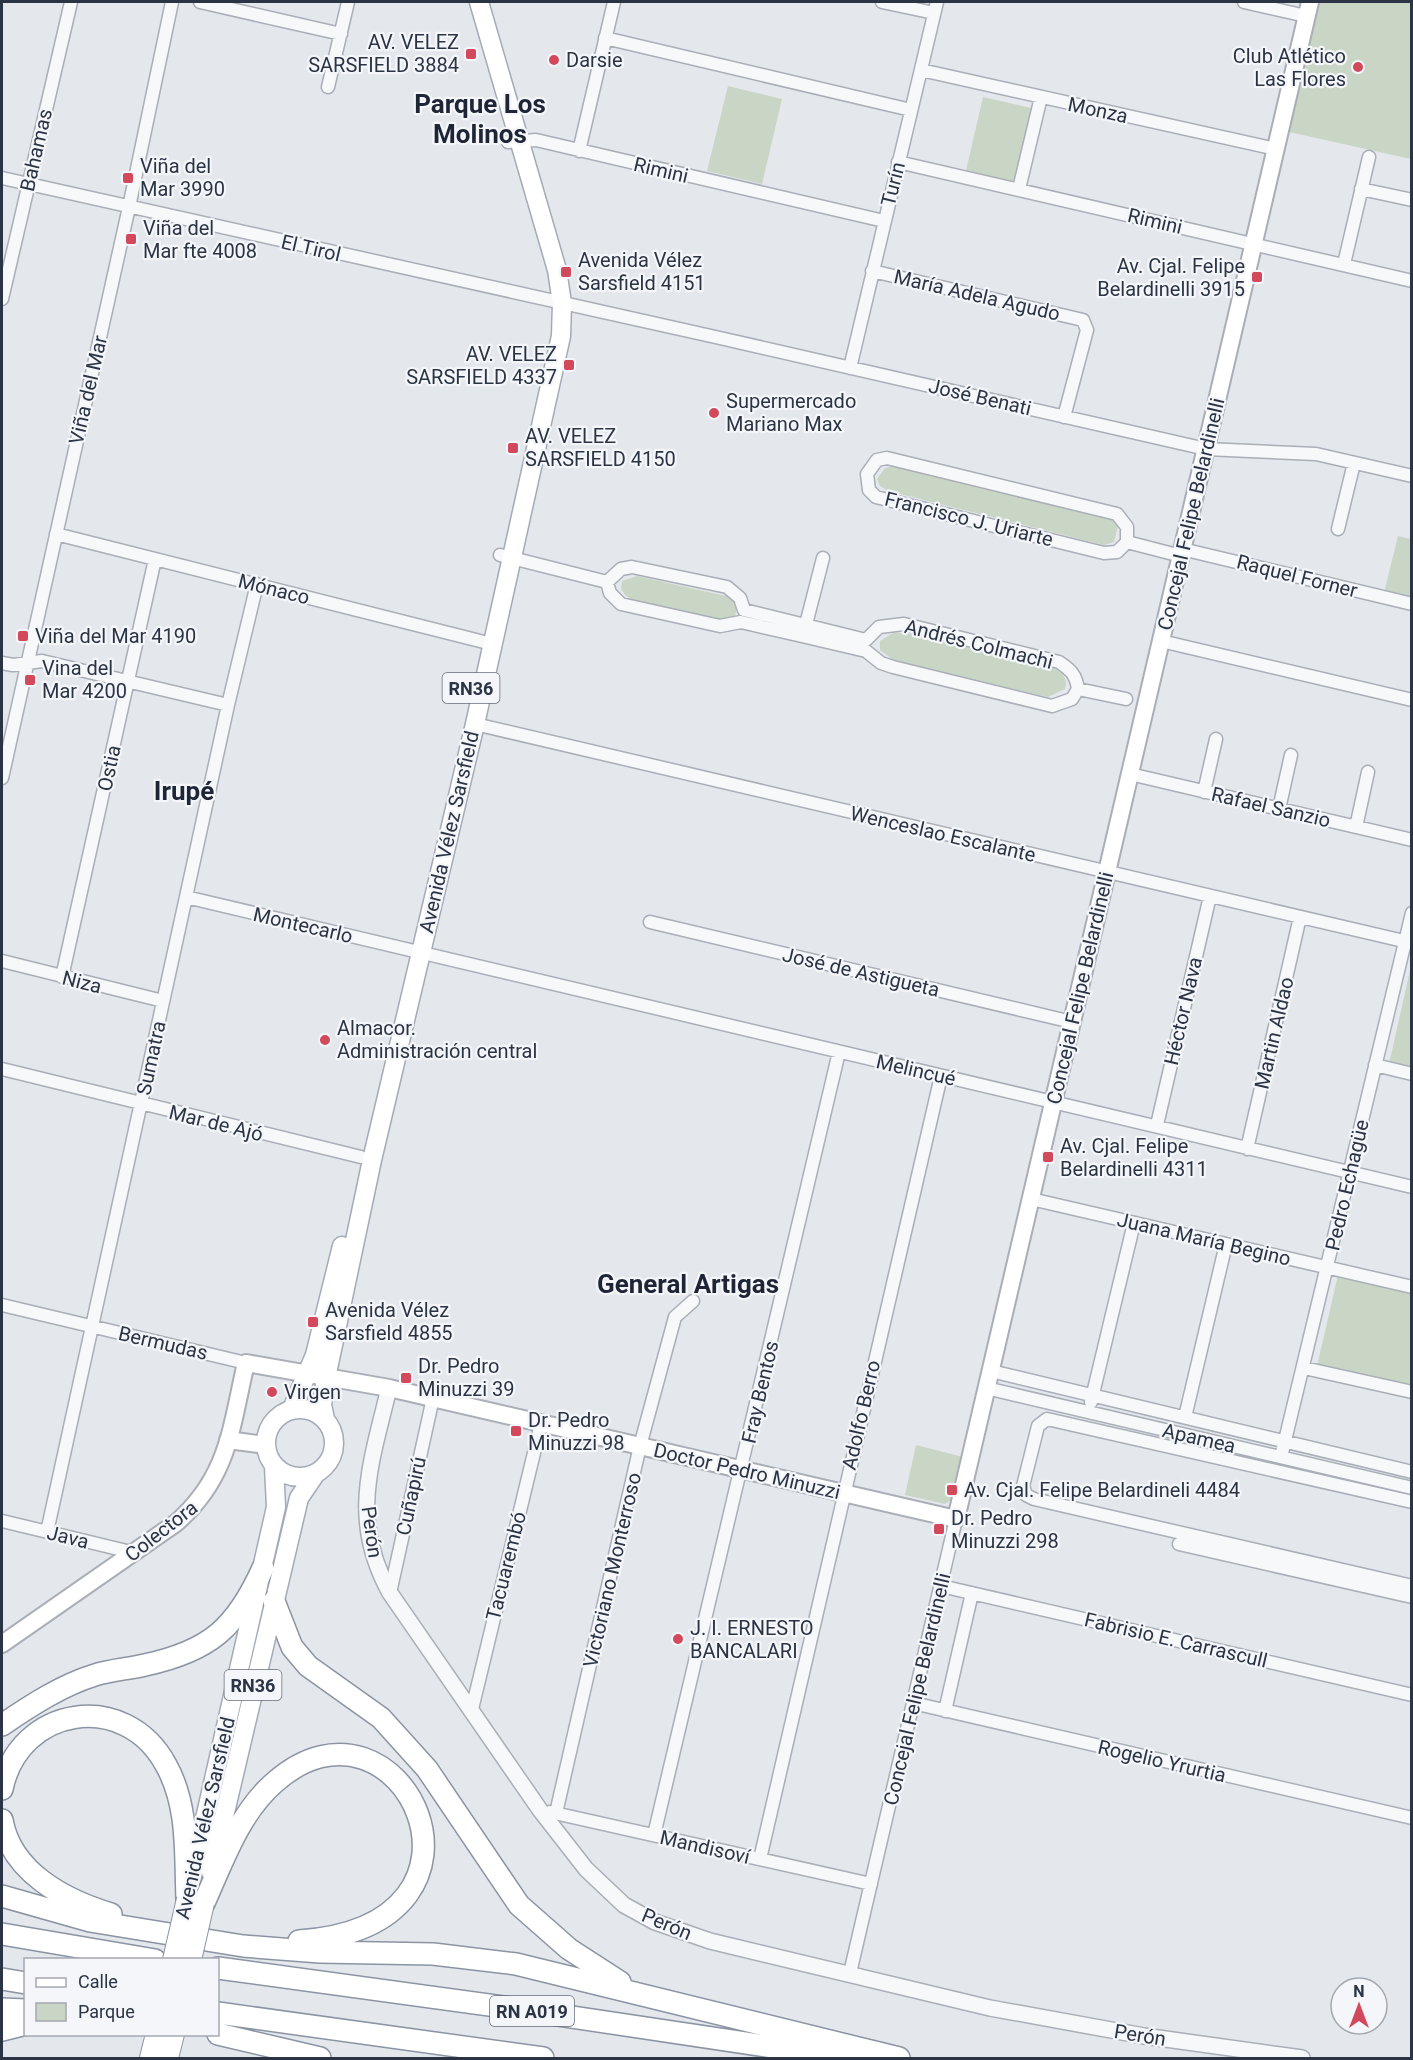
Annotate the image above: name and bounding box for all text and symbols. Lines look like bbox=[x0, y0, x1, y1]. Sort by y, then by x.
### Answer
place label: AV. VELEZ SARSFIELD 3884 bbox=[308, 30, 459, 77]
place label: Club Atlético Las Flores bbox=[1233, 44, 1346, 91]
marker: AV. VELEZ SARSFIELD 3884 bbox=[464, 47, 478, 61]
place label: Darsie bbox=[566, 48, 623, 72]
marker: Darsie bbox=[547, 53, 561, 67]
marker: Club Atlético Las Flores bbox=[1351, 60, 1365, 74]
district label: Parque Los Molinos bbox=[414, 89, 546, 149]
street label: Monza bbox=[1066, 92, 1130, 128]
street label: Bahamas bbox=[15, 106, 57, 194]
street label: Rimini bbox=[631, 152, 691, 188]
place label: Viña del Mar 3990 bbox=[140, 154, 225, 201]
street label: Turín bbox=[876, 159, 910, 209]
marker: Viña del Mar 3990 bbox=[121, 171, 135, 185]
street label: Rimini bbox=[1125, 203, 1185, 239]
place label: Viña del Mar fte 4008 bbox=[143, 216, 257, 263]
street label: El Tirol bbox=[279, 230, 343, 266]
marker: Viña del Mar fte 4008 bbox=[124, 232, 138, 246]
place label: Avenida Vélez Sarsfield 4151 bbox=[578, 248, 706, 295]
place label: Av. Cjal. Felipe Belardinelli 3915 bbox=[1097, 254, 1245, 301]
street label: María Adela Agudo bbox=[892, 264, 1062, 326]
marker: Avenida Vélez Sarsfield 4151 bbox=[559, 265, 573, 279]
marker: Av. Cjal. Felipe Belardinelli 3915 bbox=[1250, 270, 1264, 284]
street label: Viña del Mar bbox=[64, 333, 112, 447]
place label: AV. VELEZ SARSFIELD 4337 bbox=[406, 342, 557, 389]
marker: AV. VELEZ SARSFIELD 4337 bbox=[562, 358, 576, 372]
street label: José Benati bbox=[926, 374, 1034, 420]
place label: Supermercado Mariano Max bbox=[726, 389, 856, 436]
street label: Concejal Felipe Belardinelli bbox=[1153, 395, 1229, 633]
marker: Supermercado Mariano Max bbox=[707, 406, 721, 420]
place label: AV. VELEZ SARSFIELD 4150 bbox=[525, 424, 676, 471]
marker: AV. VELEZ SARSFIELD 4150 bbox=[506, 441, 520, 455]
street label: Francisco J. Uriarte bbox=[882, 486, 1056, 552]
street label: Raquel Forner bbox=[1234, 549, 1360, 603]
street label: Mónaco bbox=[236, 569, 312, 609]
street label: Andrés Colmachi bbox=[902, 614, 1056, 674]
place label: Viña del Mar 4190 bbox=[35, 624, 196, 648]
marker: Viña del Mar 4190 bbox=[16, 629, 30, 643]
place label: Vina del Mar 4200 bbox=[42, 656, 127, 703]
marker: Vina del Mar 4200 bbox=[23, 673, 37, 687]
road number: RN36 bbox=[442, 673, 500, 703]
street label: Avenida Vélez Sarsfield bbox=[414, 729, 484, 935]
street label: Ostia bbox=[92, 743, 126, 793]
district label: Irupé bbox=[154, 776, 214, 806]
street label: Rafael Sanzio bbox=[1209, 782, 1333, 832]
street label: Wenceslao Escalante bbox=[848, 801, 1038, 867]
street label: Concejal Felipe Belardinelli bbox=[1042, 869, 1118, 1107]
street label: Montecarlo bbox=[251, 902, 355, 948]
street label: José de Astigueta bbox=[780, 942, 942, 1002]
street label: Héctor Nava bbox=[1159, 955, 1207, 1067]
street label: Niza bbox=[60, 966, 104, 998]
street label: Martin Aldao bbox=[1249, 975, 1299, 1091]
place label: Almacor. Administración central bbox=[337, 1016, 537, 1063]
street label: Sumatra bbox=[131, 1019, 171, 1097]
marker: Almacor. Administración central bbox=[318, 1033, 332, 1047]
street label: Melincué bbox=[874, 1049, 958, 1091]
street label: Mar de Ajó bbox=[166, 1100, 266, 1146]
street label: Pedro Echagüe bbox=[1320, 1117, 1374, 1253]
place label: Av. Cjal. Felipe Belardinelli 4311 bbox=[1060, 1134, 1208, 1181]
marker: Av. Cjal. Felipe Belardinelli 4311 bbox=[1041, 1150, 1055, 1164]
street label: Juana María Begino bbox=[1115, 1207, 1293, 1271]
district label: General Artigas bbox=[597, 1269, 779, 1299]
place label: Avenida Vélez Sarsfield 4855 bbox=[325, 1298, 453, 1345]
marker: Avenida Vélez Sarsfield 4855 bbox=[306, 1315, 320, 1329]
street label: Bermudas bbox=[116, 1321, 210, 1365]
street label: Fray Bentos bbox=[737, 1338, 783, 1446]
place label: Dr. Pedro Minuzzi 39 bbox=[418, 1354, 515, 1401]
street label: Adolfo Berro bbox=[837, 1358, 885, 1472]
marker: Dr. Pedro Minuzzi 39 bbox=[399, 1371, 413, 1385]
place label: Virgen bbox=[284, 1380, 341, 1404]
marker: Virgen bbox=[265, 1385, 279, 1399]
place label: Dr. Pedro Minuzzi 98 bbox=[528, 1408, 625, 1455]
street label: Apamea bbox=[1160, 1418, 1238, 1458]
marker: Dr. Pedro Minuzzi 98 bbox=[509, 1424, 523, 1438]
street label: Doctor Pedro Minuzzi bbox=[651, 1438, 843, 1504]
street label: Cuñapirú bbox=[391, 1454, 431, 1538]
street label: Victoriano Monterroso bbox=[578, 1470, 646, 1670]
place label: Av. Cjal. Felipe Belardineli 4484 bbox=[964, 1478, 1240, 1502]
marker: Av. Cjal. Felipe Belardineli 4484 bbox=[945, 1483, 959, 1497]
street label: Colectora bbox=[120, 1495, 202, 1567]
street label: Perón bbox=[356, 1505, 388, 1559]
place label: Dr. Pedro Minuzzi 298 bbox=[951, 1506, 1059, 1553]
street label: Tacuarembó bbox=[481, 1509, 531, 1623]
street label: Java bbox=[45, 1520, 91, 1554]
marker: Dr. Pedro Minuzzi 298 bbox=[932, 1522, 946, 1536]
street label: Concejal Felipe Belardinelli bbox=[879, 1570, 955, 1808]
street label: Fabrisio E. Carrascull bbox=[1082, 1607, 1270, 1673]
place label: J. I. ERNESTO BANCALARI bbox=[690, 1616, 814, 1663]
marker: J. I. ERNESTO BANCALARI bbox=[671, 1632, 685, 1646]
road number: RN36 bbox=[224, 1670, 282, 1700]
street label: Avenida Vélez Sarsfield bbox=[170, 1715, 240, 1921]
street label: Rogelio Yrurtia bbox=[1096, 1735, 1228, 1787]
street label: Mandisoví bbox=[658, 1825, 753, 1869]
street label: Perón bbox=[638, 1903, 696, 1945]
legend bbox=[24, 1958, 219, 2036]
text: Calle bbox=[78, 1971, 118, 1992]
north arrow bbox=[1329, 1976, 1389, 2036]
text: N bbox=[1353, 1982, 1365, 2001]
road number: RN A019 bbox=[490, 1996, 574, 2026]
text: Parque bbox=[78, 2001, 135, 2022]
street label: Perón bbox=[1112, 2019, 1168, 2051]

